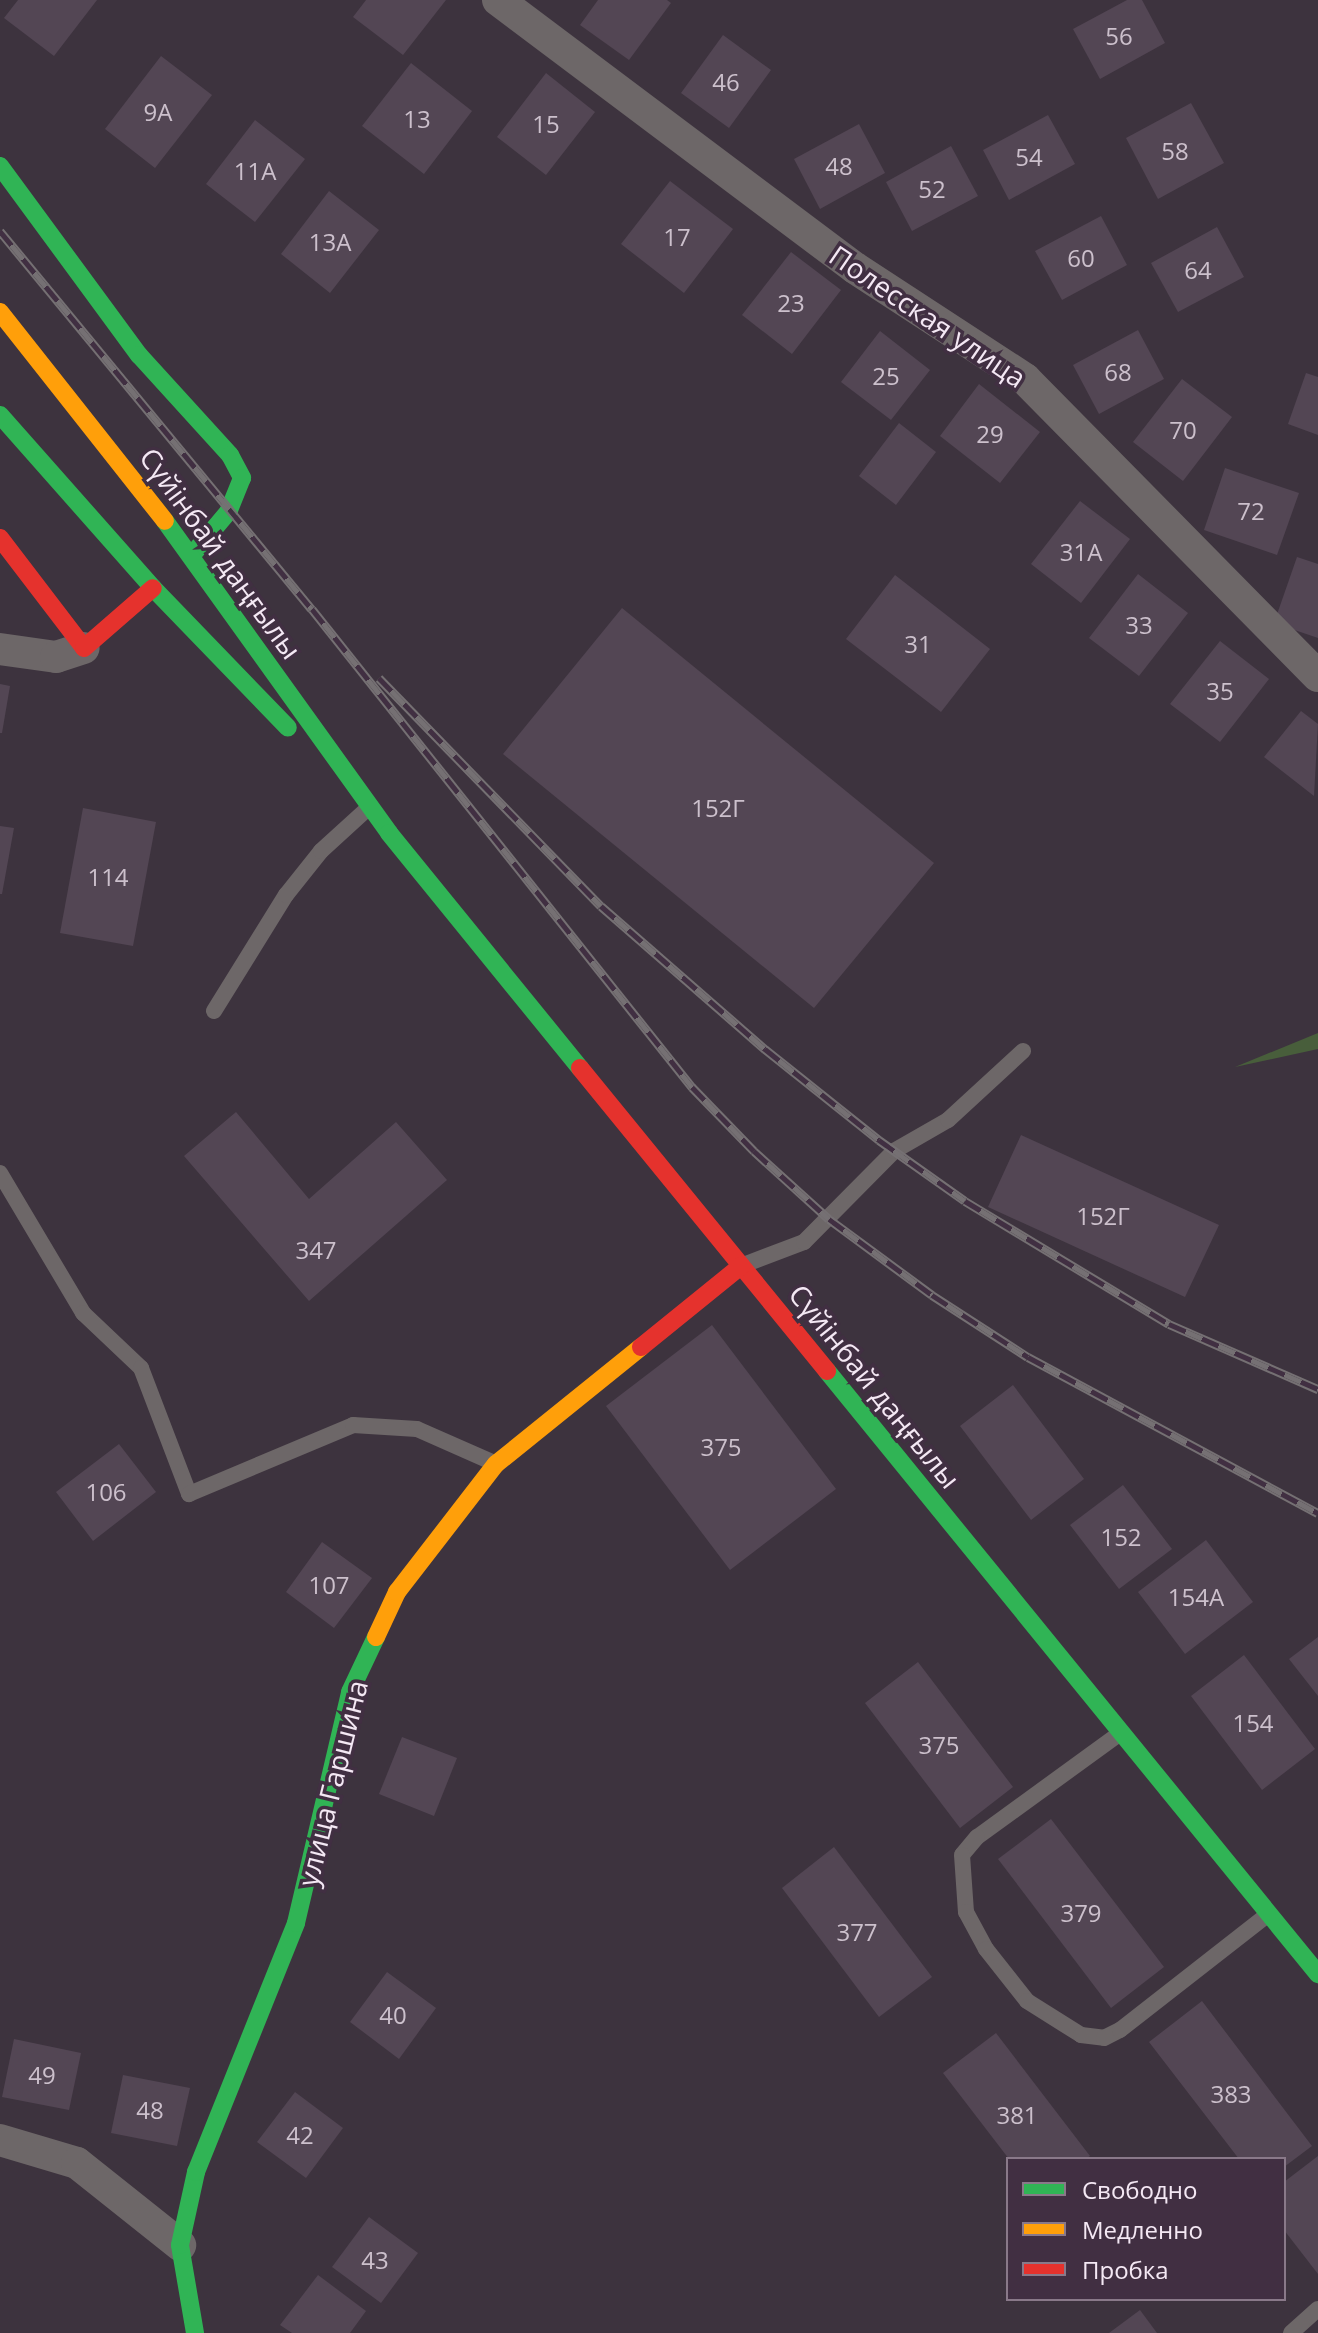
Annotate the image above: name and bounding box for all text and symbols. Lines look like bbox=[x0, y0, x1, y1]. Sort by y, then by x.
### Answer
house number: 56 bbox=[1105, 22, 1133, 50]
house number: 46 bbox=[712, 68, 740, 96]
house number: 9А bbox=[144, 98, 172, 126]
house number: 13 bbox=[403, 105, 431, 133]
house number: 15 bbox=[532, 110, 560, 138]
house number: 58 bbox=[1161, 137, 1189, 165]
house number: 54 bbox=[1015, 143, 1043, 171]
house number: 48 bbox=[825, 152, 853, 180]
house number: 11А bbox=[234, 157, 276, 185]
house number: 52 bbox=[918, 175, 946, 203]
house number: 17 bbox=[663, 223, 691, 251]
house number: 13А bbox=[309, 228, 351, 256]
street label: Полесская улица bbox=[823, 238, 1033, 394]
house number: 60 bbox=[1067, 244, 1095, 272]
house number: 64 bbox=[1184, 256, 1212, 284]
house number: 23 bbox=[777, 289, 805, 317]
house number: 68 bbox=[1104, 358, 1132, 386]
house number: 25 bbox=[872, 362, 900, 390]
house number: 70 bbox=[1169, 416, 1197, 444]
house number: 29 bbox=[976, 420, 1004, 448]
street label: Сүйінбай даңғылы bbox=[133, 441, 309, 665]
house number: 72 bbox=[1237, 497, 1265, 525]
house number: 31А bbox=[1060, 538, 1102, 566]
house number: 33 bbox=[1125, 611, 1153, 639]
house number: 31 bbox=[904, 630, 932, 658]
house number: 35 bbox=[1206, 677, 1234, 705]
house number: 152Г bbox=[691, 794, 745, 822]
house number: 114 bbox=[87, 863, 129, 891]
house number: 152Г bbox=[1076, 1202, 1130, 1230]
house number: 347 bbox=[295, 1236, 337, 1264]
street label: Сүйінбай даңғылы bbox=[782, 1277, 968, 1495]
house number: 375 bbox=[700, 1433, 742, 1461]
house number: 106 bbox=[85, 1478, 127, 1506]
house number: 152 bbox=[1100, 1523, 1142, 1551]
house number: 107 bbox=[308, 1571, 350, 1599]
house number: 154А bbox=[1168, 1583, 1224, 1611]
street label: улица Гаршина bbox=[290, 1676, 374, 1890]
house number: 154 bbox=[1232, 1709, 1274, 1737]
house number: 375 bbox=[918, 1731, 960, 1759]
house number: 379 bbox=[1060, 1899, 1102, 1927]
house number: 377 bbox=[836, 1918, 878, 1946]
house number: 40 bbox=[379, 2001, 407, 2029]
house number: 49 bbox=[28, 2061, 56, 2089]
house number: 383 bbox=[1210, 2080, 1252, 2108]
house number: 48 bbox=[136, 2096, 164, 2124]
house number: 381 bbox=[996, 2101, 1038, 2129]
house number: 42 bbox=[286, 2121, 314, 2149]
legend bbox=[1006, 2157, 1286, 2301]
text: Свободно bbox=[1082, 2173, 1197, 2206]
text: Медленно bbox=[1082, 2213, 1203, 2246]
house number: 43 bbox=[361, 2246, 389, 2274]
text: Пробка bbox=[1082, 2253, 1169, 2286]

